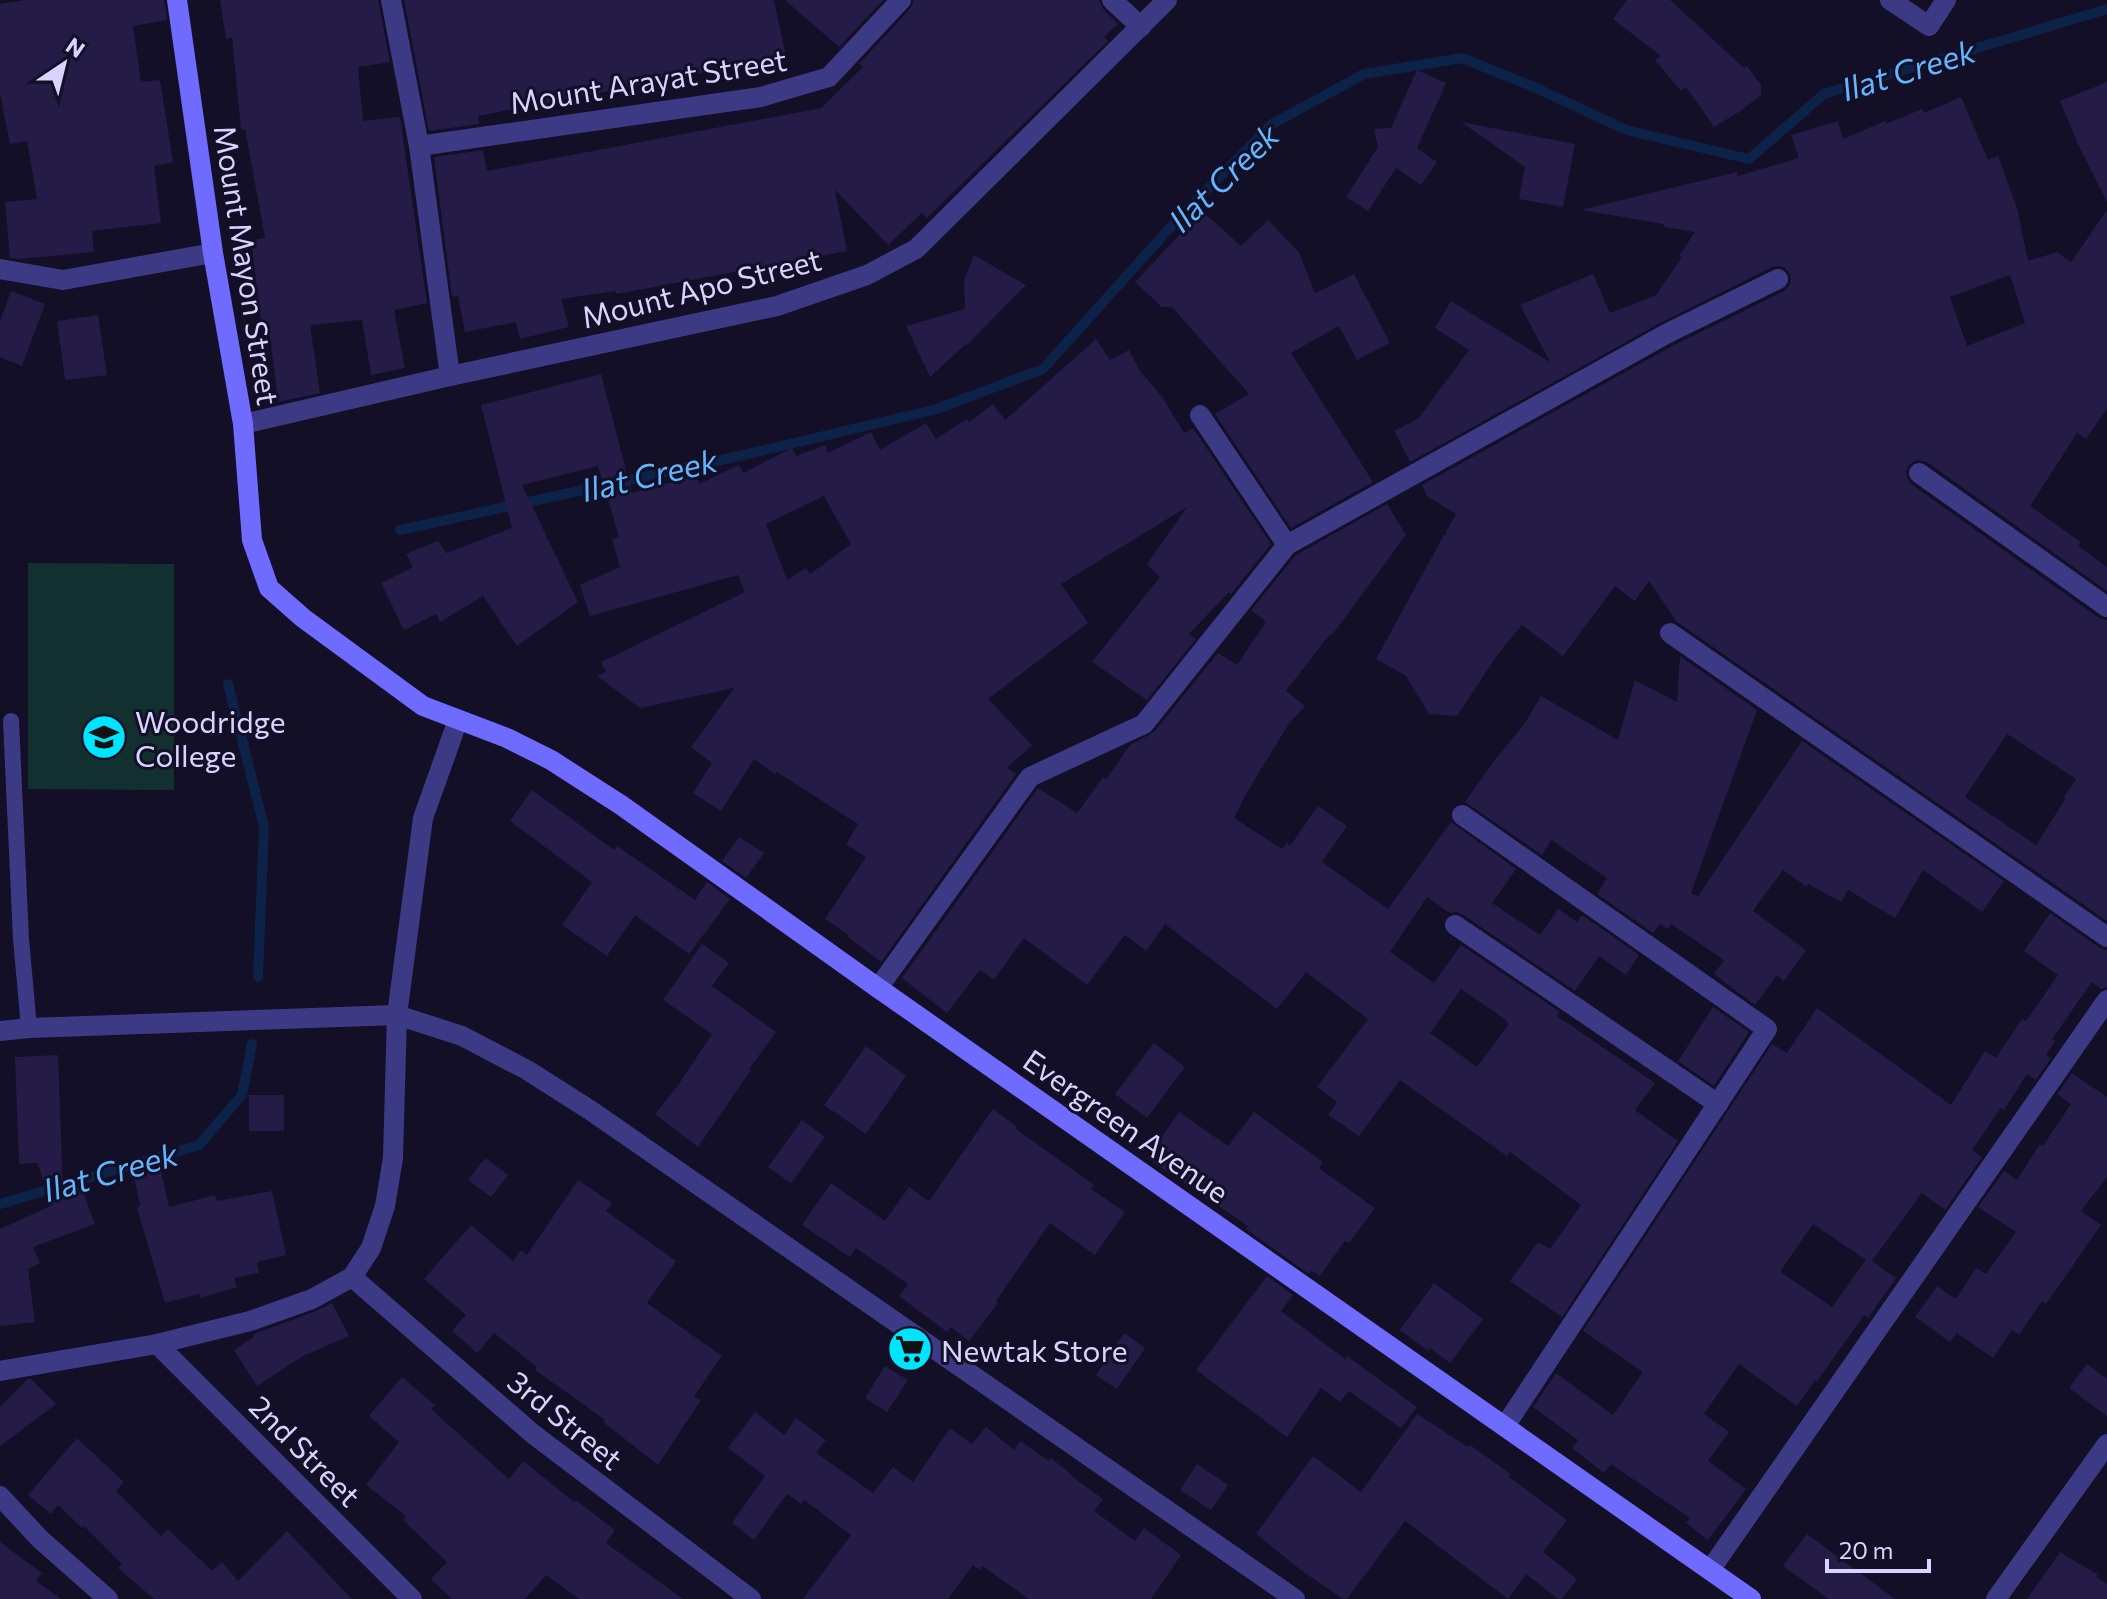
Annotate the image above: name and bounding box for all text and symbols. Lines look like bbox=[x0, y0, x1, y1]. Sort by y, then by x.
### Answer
north arrow bbox=[24, 24, 104, 104]
water label: Ilat Creek bbox=[1836, 29, 1981, 108]
text: N bbox=[61, 31, 90, 63]
street label: Mount Arayat Street bbox=[507, 40, 789, 120]
water label: Ilat Creek bbox=[1159, 114, 1287, 239]
street label: Mount Mayon Street bbox=[208, 122, 288, 408]
street label: Mount Apo Street bbox=[577, 239, 825, 335]
water label: Ilat Creek bbox=[577, 439, 722, 509]
place label: Woodridge College bbox=[135, 702, 285, 773]
school or university icon: Woodridge College bbox=[80, 713, 128, 761]
street label: Evergreen Avenue bbox=[1017, 1040, 1237, 1210]
water label: Ilat Creek bbox=[38, 1133, 183, 1209]
supermarket icon: Newtak Store bbox=[886, 1325, 934, 1373]
place label: Newtak Store bbox=[941, 1331, 1128, 1368]
street label: 3rd Street bbox=[501, 1362, 631, 1476]
street label: 2nd Street bbox=[243, 1387, 369, 1513]
scale bar bbox=[1827, 1523, 1929, 1573]
text: 20 m bbox=[1839, 1535, 1893, 1564]

